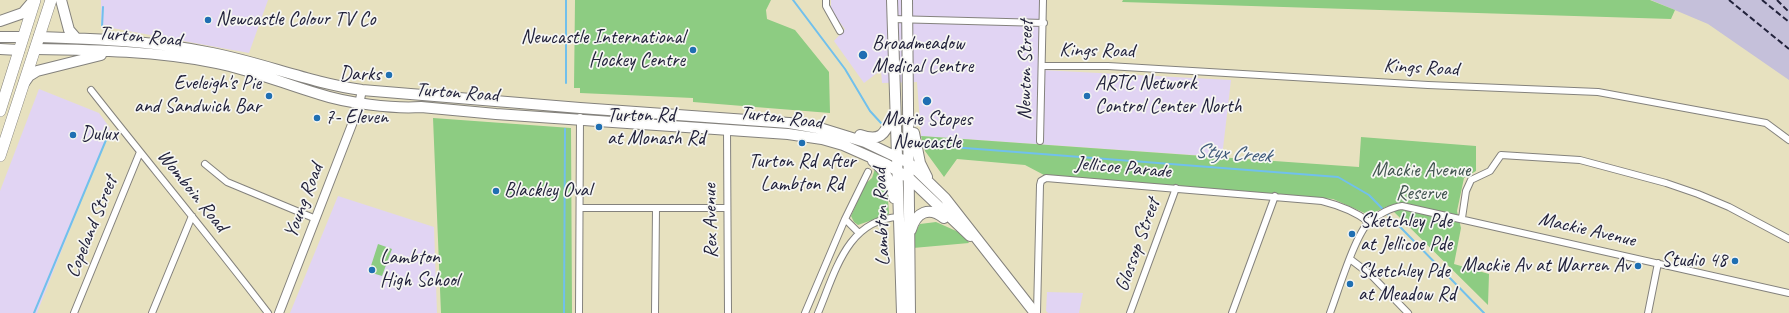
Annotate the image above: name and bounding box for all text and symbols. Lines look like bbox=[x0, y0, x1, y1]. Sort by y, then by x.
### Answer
place label: Newcastle Colour TV Co bbox=[216, 8, 375, 32]
marker: Newcastle Colour TV Co bbox=[203, 15, 213, 25]
street label: Newton Street bbox=[1013, 20, 1039, 120]
street label: Turton Road bbox=[98, 21, 182, 53]
place label: Newcastle International Hockey Centre bbox=[521, 26, 685, 73]
place label: Broadmeadow Medical Centre bbox=[872, 32, 973, 79]
street label: Kings Road bbox=[1059, 38, 1135, 64]
marker: Newcastle International Hockey Centre bbox=[688, 45, 698, 55]
marker: Broadmeadow Medical Centre bbox=[857, 49, 869, 61]
street label: Kings Road bbox=[1383, 54, 1459, 82]
place label: Darks bbox=[339, 63, 381, 87]
marker: Darks bbox=[384, 70, 394, 80]
place label: Eveleigh's Pie and Sandwich Bar bbox=[134, 72, 261, 119]
place label: ARTC Network Control Center North bbox=[1095, 72, 1242, 119]
street label: Turton Road bbox=[415, 78, 499, 108]
marker: Eveleigh's Pie and Sandwich Bar bbox=[264, 91, 274, 101]
marker: ARTC Network Control Center North bbox=[1082, 91, 1092, 101]
marker: Marie Stopes Newcastle bbox=[921, 95, 933, 107]
street label: Turton Road bbox=[738, 101, 824, 135]
place label: Turton Rd at Monash Rd bbox=[607, 104, 705, 151]
place label: 7- Eleven bbox=[325, 106, 388, 130]
place label: Marie Stopes Newcastle bbox=[882, 108, 972, 155]
marker: 7- Eleven bbox=[312, 113, 322, 123]
marker: Turton Rd at Monash Rd bbox=[594, 122, 604, 132]
place label: Dulux bbox=[81, 123, 118, 147]
marker: Dulux bbox=[68, 130, 78, 140]
marker: Turton Rd after Lambton Rd bbox=[797, 138, 807, 148]
water label: Styx Creek bbox=[1194, 139, 1272, 169]
street label: Womboin Road bbox=[151, 145, 233, 237]
place label: Turton Rd after Lambton Rd bbox=[749, 150, 855, 197]
street label: Jellicoe Parade bbox=[1074, 152, 1172, 184]
park label: Mackie Avenue Reserve bbox=[1372, 159, 1470, 206]
street label: Young Road bbox=[279, 160, 329, 242]
street label: Lambton Road bbox=[868, 168, 896, 266]
street label: Copeland Street bbox=[61, 173, 123, 281]
place label: Blackley Oval bbox=[504, 179, 592, 203]
street label: Rex Avenue bbox=[698, 183, 724, 259]
marker: Blackley Oval bbox=[491, 186, 501, 196]
street label: Glossop Street bbox=[1110, 195, 1166, 295]
street label: Mackie Avenue bbox=[1536, 207, 1638, 253]
place label: Sketchley Pde at Jellicoe Pde bbox=[1360, 210, 1452, 257]
marker: Sketchley Pde at Jellicoe Pde bbox=[1347, 229, 1357, 239]
place label: Lambton High School bbox=[380, 246, 459, 293]
place label: Studio 48 bbox=[1661, 249, 1727, 273]
place label: Mackie Av at Warren Av bbox=[1461, 254, 1630, 278]
marker: Studio 48 bbox=[1730, 256, 1740, 266]
place label: Sketchley Pde at Meadow Rd bbox=[1358, 260, 1456, 307]
marker: Mackie Av at Warren Av bbox=[1633, 261, 1643, 271]
marker: Lambton High School bbox=[367, 265, 377, 275]
marker: Sketchley Pde at Meadow Rd bbox=[1345, 279, 1355, 289]

